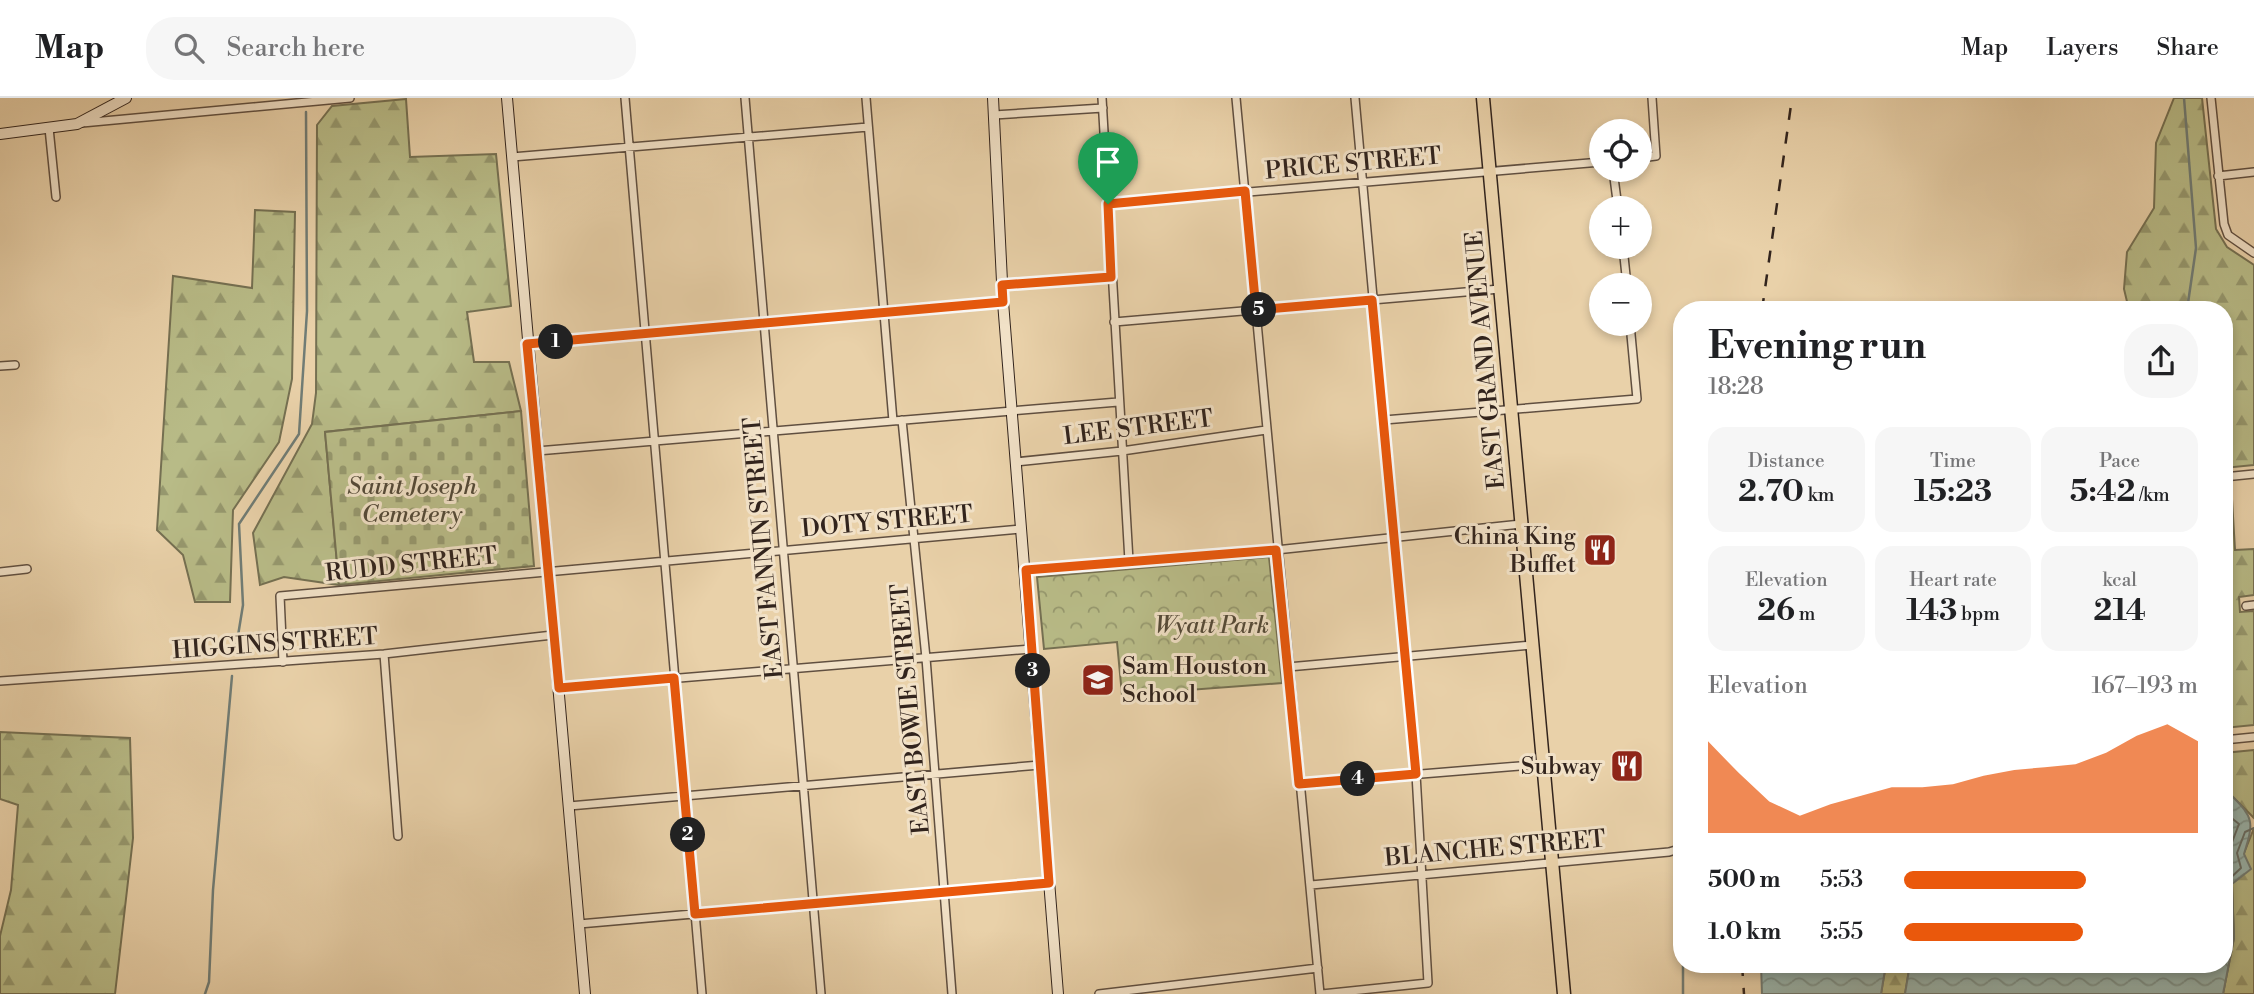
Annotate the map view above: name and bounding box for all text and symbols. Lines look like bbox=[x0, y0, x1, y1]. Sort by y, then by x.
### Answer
search box bbox=[146, 17, 636, 80]
text: Map bbox=[35, 28, 104, 69]
icon: search bbox=[170, 29, 208, 67]
text: Search here bbox=[226, 32, 365, 64]
text: Map bbox=[1961, 33, 2008, 63]
text: Layers bbox=[2046, 33, 2118, 63]
text: Share bbox=[2156, 33, 2219, 63]
map controls bbox=[1589, 119, 1652, 336]
button: locate bbox=[1589, 119, 1652, 182]
pin bbox=[1078, 132, 1138, 204]
street label: PRICE STREET bbox=[1264, 141, 1443, 187]
icon: arrive bbox=[1089, 143, 1127, 181]
button: + bbox=[1589, 196, 1652, 259]
street label: EAST GRAND AVENUE bbox=[1460, 229, 1512, 491]
button: − bbox=[1589, 273, 1652, 336]
pin: 5 bbox=[1242, 292, 1276, 328]
text: 5 bbox=[1253, 297, 1264, 321]
text: Evening run bbox=[1708, 323, 1926, 370]
pin: 1 bbox=[538, 324, 574, 360]
button: share bbox=[2124, 324, 2198, 398]
text: 1 bbox=[551, 329, 560, 353]
text: 18:28 bbox=[1708, 373, 1764, 401]
street label: LEE STREET bbox=[1061, 404, 1215, 452]
street label: EAST FANNIN STREET bbox=[738, 416, 790, 680]
text: Distance bbox=[1748, 449, 1825, 473]
text: Time bbox=[1930, 449, 1976, 473]
text: Pace bbox=[2099, 449, 2140, 473]
park label: Saint Joseph Cemetery bbox=[347, 472, 477, 530]
text: 2.70 bbox=[1738, 473, 1804, 511]
text: 15:23 bbox=[1914, 473, 1992, 511]
text: 5:42 bbox=[2070, 473, 2135, 511]
text: km bbox=[1804, 483, 1834, 507]
text: /km bbox=[2135, 483, 2170, 507]
street label: DOTY STREET bbox=[800, 500, 974, 544]
place label: China King Buffet bbox=[1454, 522, 1577, 580]
restaurant icon: China King Buffet bbox=[1581, 531, 1619, 569]
street label: RUDD STREET bbox=[324, 541, 499, 589]
text: Elevation bbox=[1745, 568, 1827, 592]
text: Heart rate bbox=[1909, 568, 1997, 592]
text: kcal bbox=[2102, 568, 2137, 592]
street label: EAST BOWIE STREET bbox=[885, 582, 937, 836]
text: 26 bbox=[1757, 592, 1795, 630]
text: 143 bbox=[1906, 592, 1957, 630]
text: 214 bbox=[2094, 592, 2146, 630]
text: m bbox=[1795, 602, 1815, 626]
text: bpm bbox=[1957, 602, 2000, 626]
park label: Wyatt Park bbox=[1155, 611, 1269, 641]
street label: HIGGINS STREET bbox=[171, 622, 379, 666]
place label: Sam Houston School bbox=[1122, 652, 1267, 710]
pin: 3 bbox=[1016, 654, 1050, 688]
text: 3 bbox=[1027, 658, 1038, 682]
school or university icon: Sam Houston School bbox=[1079, 661, 1117, 699]
text: Elevation bbox=[1708, 672, 1808, 700]
text: 167–193 m bbox=[2092, 672, 2198, 700]
restaurant icon: Subway bbox=[1608, 747, 1646, 785]
place label: Subway bbox=[1521, 752, 1602, 782]
pin: 4 bbox=[1340, 762, 1376, 796]
text: 4 bbox=[1351, 766, 1364, 790]
pin: 2 bbox=[670, 818, 706, 852]
text: 2 bbox=[682, 822, 693, 846]
street label: BLANCHE STREET bbox=[1382, 824, 1607, 874]
text: 500 m bbox=[1708, 866, 1780, 894]
text: 5:53 bbox=[1820, 866, 1863, 894]
text: 1.0 km bbox=[1708, 918, 1781, 946]
text: 5:55 bbox=[1820, 918, 1863, 946]

